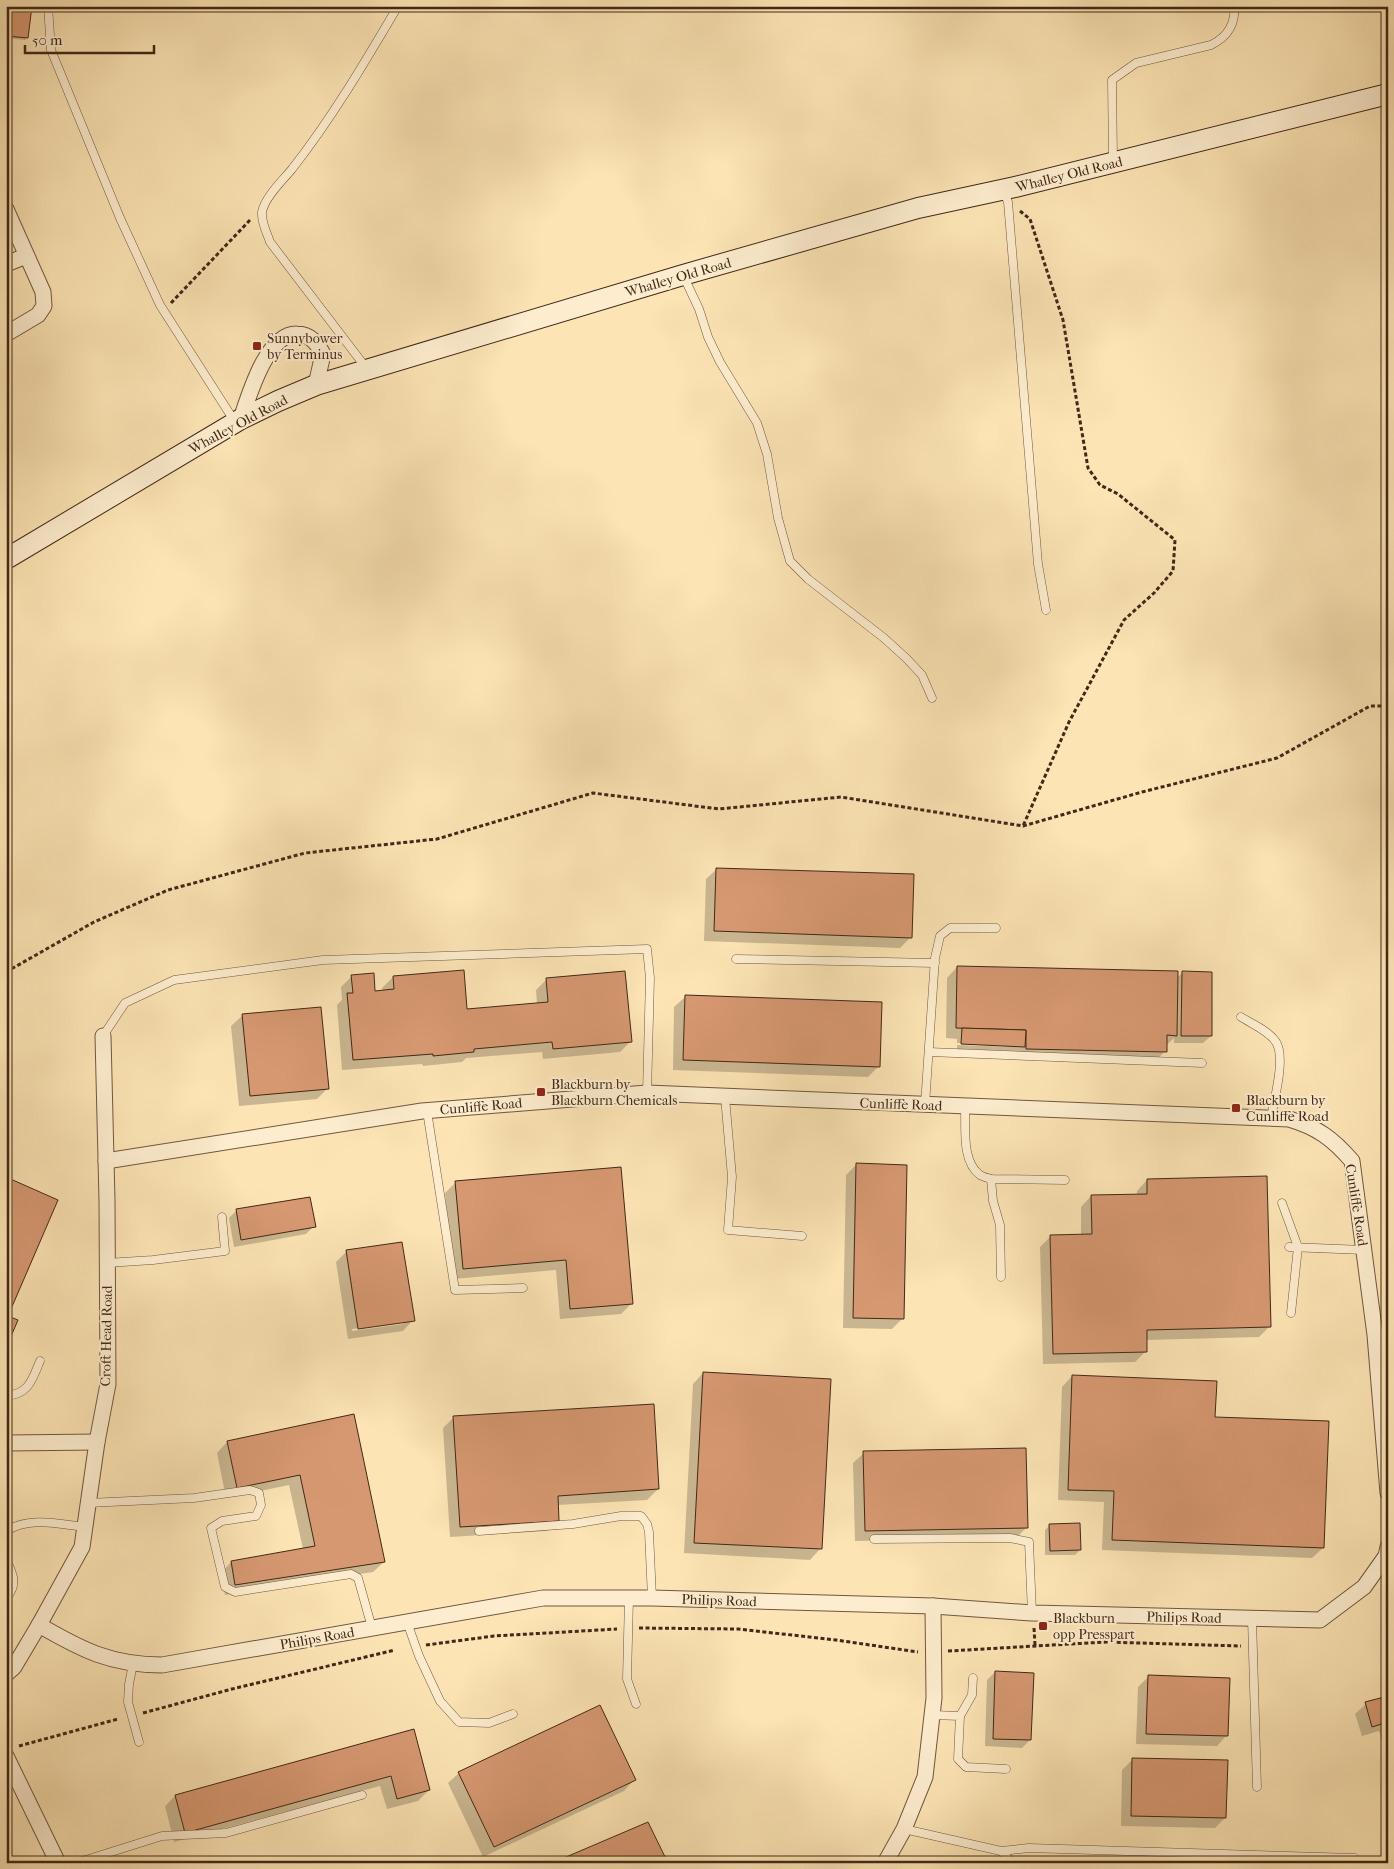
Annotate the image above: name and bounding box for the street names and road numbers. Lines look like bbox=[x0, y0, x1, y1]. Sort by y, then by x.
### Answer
street label: Whalley Old Road bbox=[1013, 153, 1125, 196]
street label: Whalley Old Road bbox=[622, 254, 733, 301]
street label: Whalley Old Road bbox=[185, 391, 291, 458]
street label: Cunliffe Road bbox=[439, 1094, 523, 1119]
street label: Cunliffe Road bbox=[859, 1095, 943, 1114]
street label: Cunliffe Road bbox=[1342, 1163, 1371, 1248]
street label: Croft Head Road bbox=[97, 1285, 116, 1387]
street label: Philips Road bbox=[681, 1591, 757, 1610]
street label: Philips Road bbox=[1146, 1608, 1222, 1627]
street label: Philips Road bbox=[278, 1624, 356, 1653]

